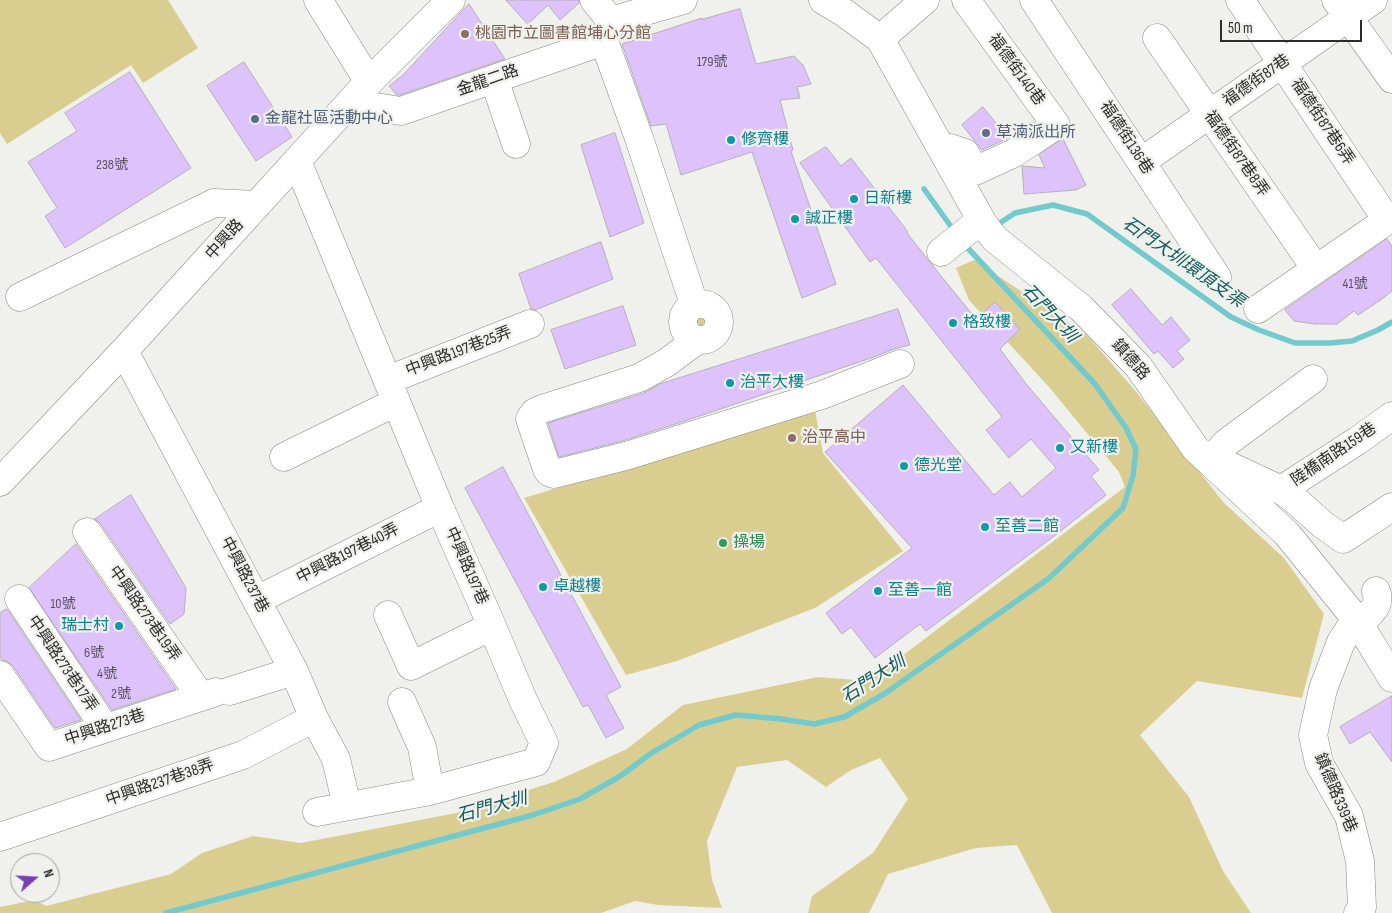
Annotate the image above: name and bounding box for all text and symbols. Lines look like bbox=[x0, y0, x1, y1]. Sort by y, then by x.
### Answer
scale bar bbox=[1222, 10, 1364, 42]
text: 50 m bbox=[1228, 19, 1253, 38]
place label: 桃園市立圖書館埔心分館 bbox=[475, 24, 651, 44]
marker: 桃園市立圖書館埔心分館 bbox=[459, 28, 471, 40]
street label: 福德街140巷 bbox=[984, 31, 1048, 109]
street label: 福德街87巷 bbox=[1220, 51, 1294, 111]
house number: 179號 bbox=[697, 54, 727, 70]
street label: 金龍二路 bbox=[455, 62, 521, 100]
street label: 福德街87巷6弄 bbox=[1286, 75, 1358, 169]
street label: 福德街136巷 bbox=[1095, 98, 1157, 178]
street label: 福德街87巷8弄 bbox=[1199, 107, 1273, 201]
place label: 金龍社區活動中心 bbox=[265, 109, 393, 129]
marker: 金龍社區活動中心 bbox=[249, 113, 261, 125]
place label: 草湳派出所 bbox=[996, 123, 1076, 143]
marker: 草湳派出所 bbox=[980, 127, 992, 139]
place label: 修齊樓 bbox=[741, 130, 789, 150]
marker: 修齊樓 bbox=[725, 134, 737, 146]
house number: 238號 bbox=[96, 157, 128, 173]
place label: 日新樓 bbox=[864, 189, 912, 209]
marker: 日新樓 bbox=[848, 193, 860, 205]
place label: 誠正樓 bbox=[805, 209, 853, 229]
marker: 誠正樓 bbox=[789, 213, 801, 225]
water label: 石門大圳環頂支渠 bbox=[1118, 213, 1248, 313]
street label: 中興路 bbox=[202, 216, 248, 264]
house number: 41號 bbox=[1343, 276, 1367, 292]
water label: 石門大圳 bbox=[1017, 280, 1081, 348]
place label: 格致樓 bbox=[963, 313, 1011, 333]
marker: 格致樓 bbox=[947, 317, 959, 329]
street label: 中興路197巷25弄 bbox=[403, 323, 515, 381]
street label: 鎮德路 bbox=[1107, 336, 1153, 384]
place label: 治平大樓 bbox=[740, 373, 804, 393]
marker: 治平大樓 bbox=[724, 377, 736, 389]
street label: 陸橋南路159巷 bbox=[1288, 419, 1380, 491]
place label: 治平高中 bbox=[802, 428, 866, 448]
marker: 治平高中 bbox=[786, 432, 798, 444]
place label: 又新樓 bbox=[1070, 438, 1118, 458]
marker: 又新樓 bbox=[1054, 442, 1066, 454]
place label: 德光堂 bbox=[914, 456, 962, 476]
marker: 德光堂 bbox=[898, 460, 910, 472]
place label: 至善二館 bbox=[995, 517, 1059, 537]
street label: 中興路197巷40弄 bbox=[293, 520, 403, 588]
marker: 至善二館 bbox=[979, 521, 991, 533]
street label: 中興路197巷 bbox=[440, 524, 492, 608]
place label: 操場 bbox=[733, 533, 765, 553]
street label: 中興路237巷 bbox=[216, 534, 272, 616]
marker: 操場 bbox=[717, 537, 729, 549]
street label: 中興路273巷19弄 bbox=[104, 562, 184, 666]
place label: 卓越樓 bbox=[553, 577, 601, 597]
marker: 卓越樓 bbox=[537, 581, 549, 593]
place label: 至善一館 bbox=[888, 581, 952, 601]
marker: 至善一館 bbox=[872, 585, 884, 597]
house number: 10號 bbox=[50, 596, 76, 612]
street label: 中興路273巷17弄 bbox=[23, 612, 101, 716]
place label: 瑞士村 bbox=[61, 616, 109, 636]
marker: 瑞士村 bbox=[113, 620, 125, 632]
house number: 6號 bbox=[84, 645, 104, 661]
water label: 石門大圳 bbox=[838, 651, 910, 709]
house number: 4號 bbox=[97, 666, 117, 682]
house number: 2號 bbox=[111, 686, 131, 702]
street label: 中興路273巷 bbox=[62, 706, 148, 750]
street label: 鎮德路339巷 bbox=[1310, 750, 1360, 836]
street label: 中興路237巷38弄 bbox=[103, 755, 217, 811]
water label: 石門大圳 bbox=[454, 788, 530, 828]
north arrow bbox=[10, 853, 60, 903]
text: N bbox=[39, 867, 58, 880]

